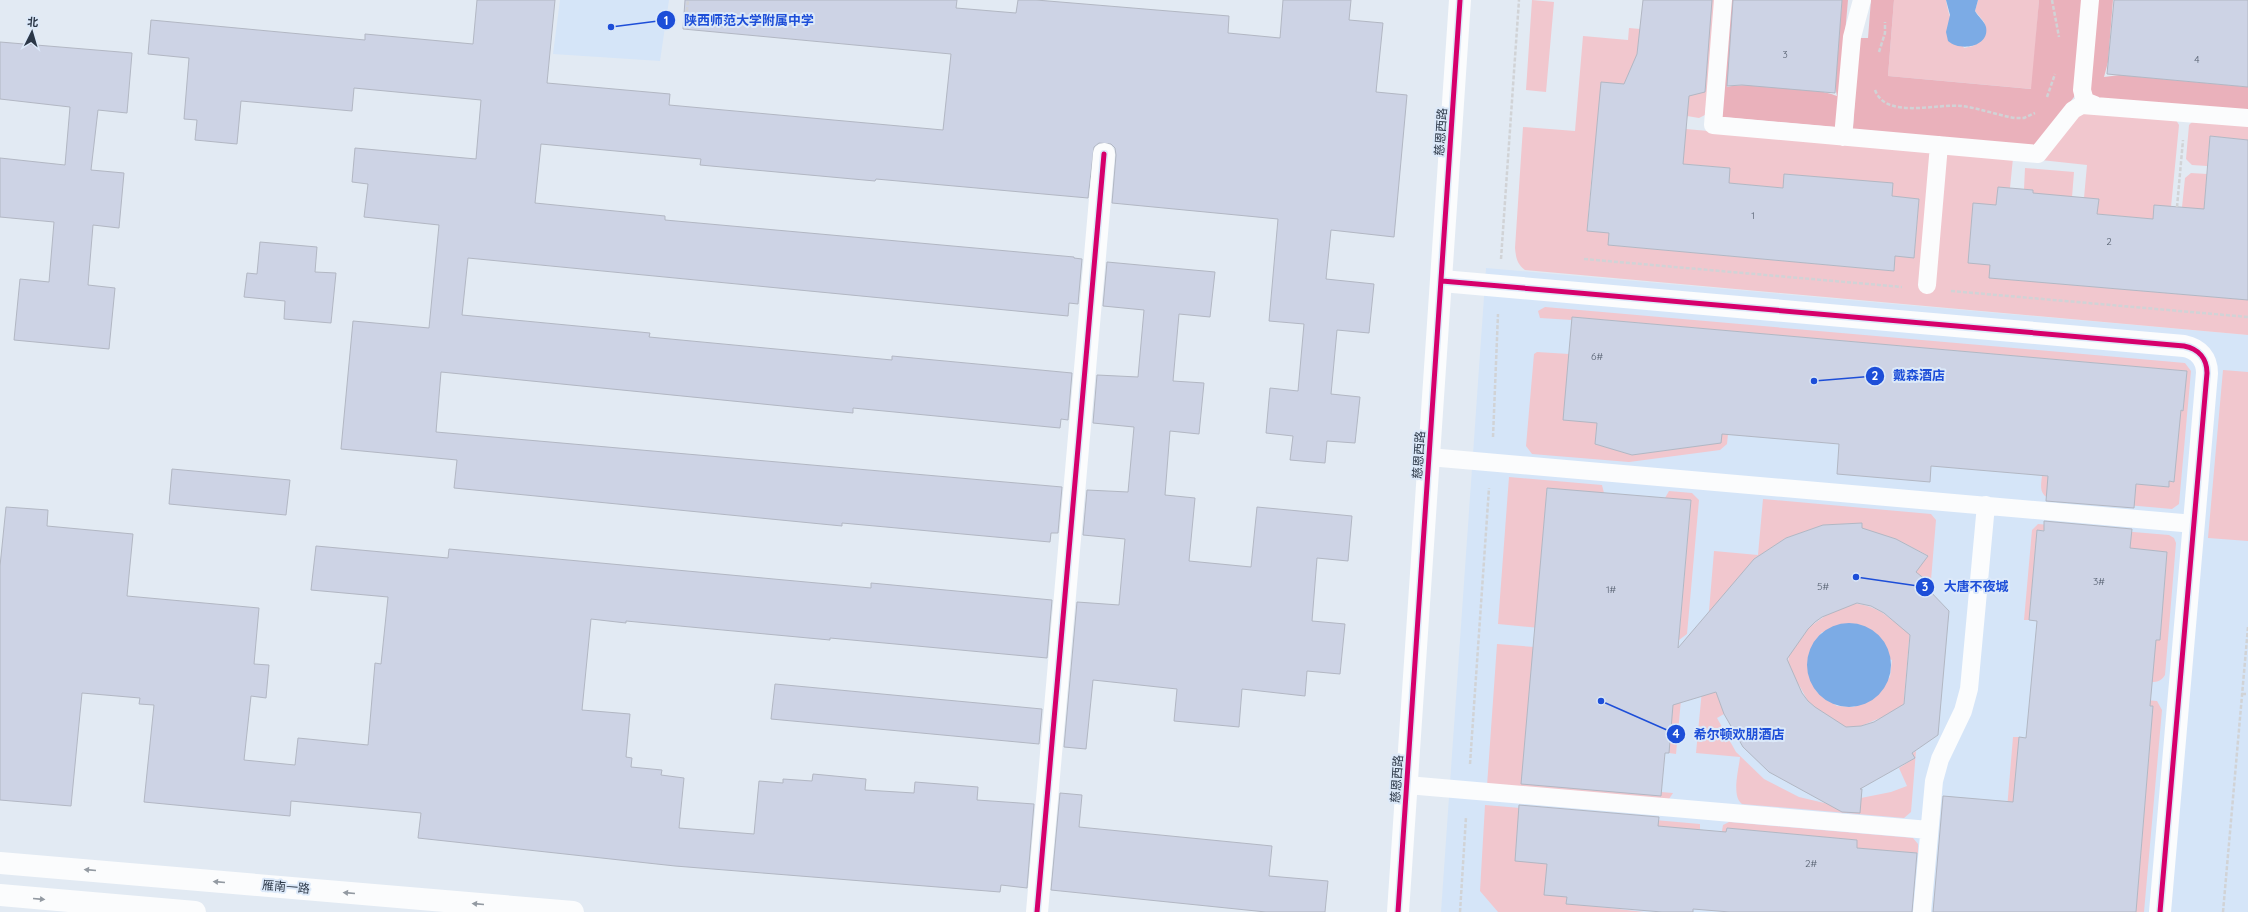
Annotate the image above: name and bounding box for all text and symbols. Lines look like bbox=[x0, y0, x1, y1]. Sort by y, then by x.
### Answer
callout: 陕西师范大学附属中学 bbox=[656, 8, 822, 33]
north arrow bbox=[12, 12, 52, 52]
text: 陕西师范大学附属中学 bbox=[684, 12, 814, 28]
text: 1 bbox=[664, 13, 668, 28]
text: 北 bbox=[27, 15, 39, 29]
house number: 3 bbox=[1782, 48, 1788, 61]
house number: 4 bbox=[2194, 53, 2200, 66]
street label: 慈恩西路 bbox=[1431, 107, 1450, 156]
house number: 1 bbox=[1751, 209, 1755, 222]
house number: 2 bbox=[2106, 235, 2112, 248]
house number: 6# bbox=[1591, 350, 1603, 363]
callout: 戴森酒店 bbox=[1865, 363, 1953, 388]
text: 戴森酒店 bbox=[1893, 367, 1945, 383]
text: 2 bbox=[1872, 368, 1879, 383]
street label: 慈恩西路 bbox=[1409, 430, 1428, 479]
callout: 大唐不夜城 bbox=[1915, 574, 2016, 599]
house number: 3# bbox=[2093, 575, 2105, 588]
text: 大唐不夜城 bbox=[1943, 578, 2009, 594]
text: 3 bbox=[1922, 579, 1928, 594]
house number: 5# bbox=[1817, 580, 1829, 593]
house number: 1# bbox=[1606, 583, 1617, 596]
callout: 希尔顿欢朋酒店 bbox=[1666, 722, 1793, 747]
text: 4 bbox=[1672, 726, 1680, 741]
text: 希尔顿欢朋酒店 bbox=[1693, 726, 1785, 742]
street label: 慈恩西路 bbox=[1387, 754, 1406, 803]
house number: 2# bbox=[1805, 857, 1817, 870]
one-way arrow bbox=[84, 867, 96, 874]
street label: 雁南一路 bbox=[261, 877, 311, 896]
one-way arrow bbox=[213, 878, 225, 885]
one-way arrow bbox=[343, 889, 355, 896]
one-way arrow bbox=[33, 895, 45, 902]
one-way arrow bbox=[472, 900, 484, 907]

